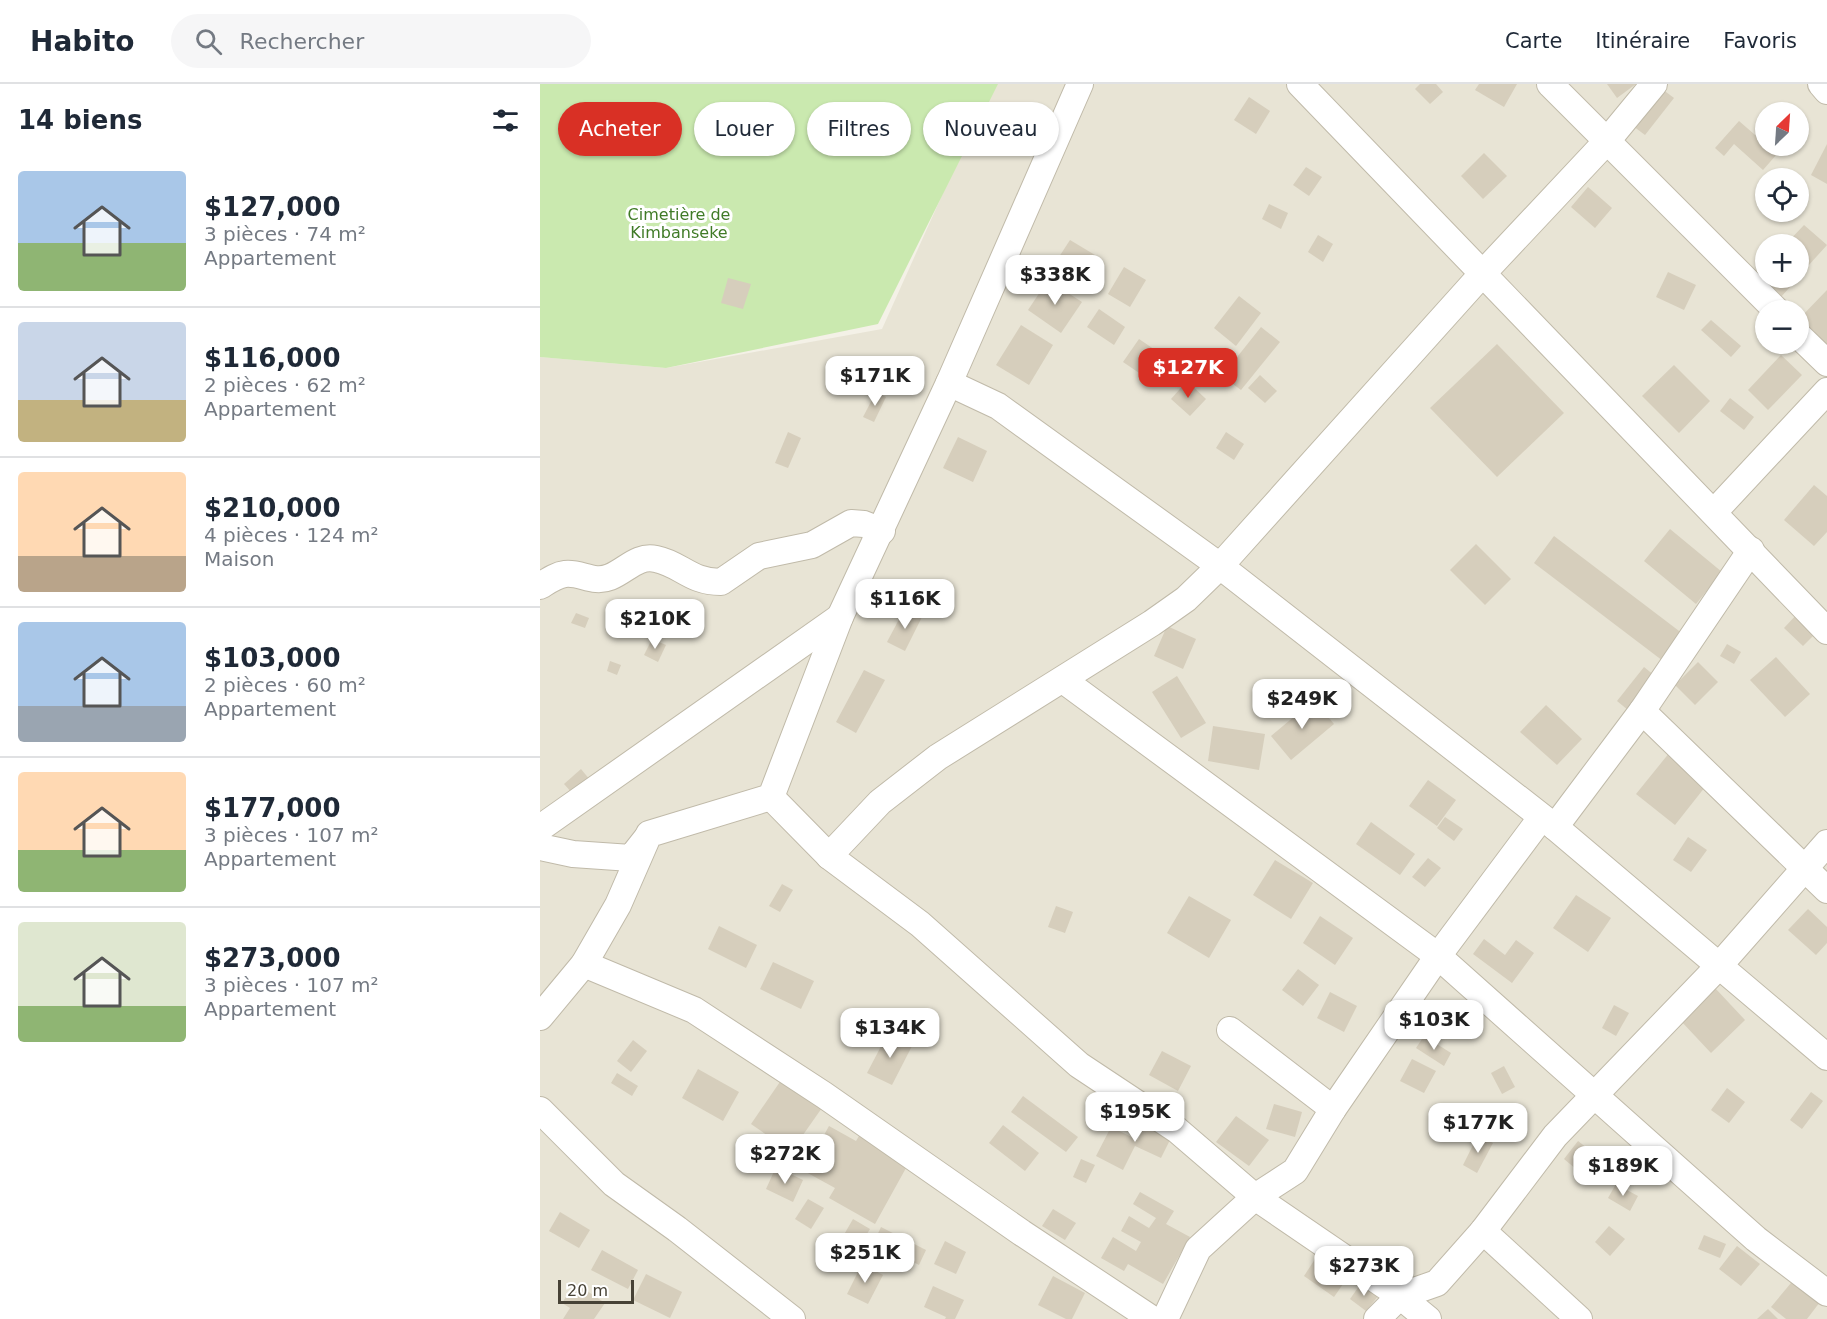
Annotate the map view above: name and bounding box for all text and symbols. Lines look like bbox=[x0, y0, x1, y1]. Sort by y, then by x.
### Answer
search box bbox=[171, 14, 591, 68]
text: Habito bbox=[30, 25, 135, 58]
icon: search bbox=[192, 25, 225, 58]
text: Rechercher bbox=[240, 29, 364, 54]
text: Carte bbox=[1505, 29, 1562, 53]
text: Itinéraire bbox=[1595, 29, 1690, 53]
text: Favoris bbox=[1723, 29, 1797, 53]
chip: Acheter bbox=[558, 102, 682, 156]
chip: Louer bbox=[694, 102, 795, 156]
chip: Filtres bbox=[807, 102, 911, 156]
chip: Nouveau bbox=[923, 102, 1059, 156]
north arrow bbox=[1755, 102, 1809, 156]
map controls bbox=[1755, 102, 1809, 354]
icon: filters bbox=[489, 104, 522, 137]
text: 14 biens bbox=[18, 105, 142, 135]
button: locate bbox=[1755, 168, 1809, 222]
text: $127,000 bbox=[204, 192, 341, 222]
icon: home bbox=[66, 195, 138, 267]
park label: Cimetière de Kimbanseke bbox=[628, 205, 730, 242]
text: 3 pièces · 74 m² bbox=[204, 222, 366, 246]
button: + bbox=[1755, 234, 1809, 288]
text: Appartement bbox=[204, 246, 336, 270]
pin: $338K bbox=[1013, 255, 1097, 306]
text: $338K bbox=[1019, 262, 1091, 286]
button: − bbox=[1755, 300, 1809, 354]
text: $116,000 bbox=[204, 343, 341, 373]
icon: home bbox=[66, 346, 138, 418]
pin: $127K bbox=[1146, 348, 1230, 399]
text: $127K bbox=[1152, 355, 1224, 379]
pin: $171K bbox=[833, 356, 917, 407]
text: $171K bbox=[839, 363, 911, 387]
text: 2 pièces · 62 m² bbox=[204, 373, 366, 397]
text: Appartement bbox=[204, 397, 336, 421]
text: $210,000 bbox=[204, 493, 341, 523]
icon: home bbox=[66, 496, 138, 568]
text: 4 pièces · 124 m² bbox=[204, 523, 378, 547]
text: Maison bbox=[204, 547, 274, 571]
pin: $116K bbox=[863, 579, 947, 630]
text: $116K bbox=[869, 586, 941, 610]
pin: $210K bbox=[613, 599, 697, 650]
text: $210K bbox=[619, 606, 691, 630]
text: $103,000 bbox=[204, 643, 341, 673]
icon: home bbox=[66, 646, 138, 718]
text: 2 pièces · 60 m² bbox=[204, 673, 366, 697]
pin: $249K bbox=[1260, 679, 1344, 730]
text: $249K bbox=[1266, 686, 1338, 710]
text: Appartement bbox=[204, 697, 336, 721]
text: $177,000 bbox=[204, 793, 341, 823]
icon: home bbox=[66, 796, 138, 868]
text: 3 pièces · 107 m² bbox=[204, 823, 378, 847]
text: Appartement bbox=[204, 847, 336, 871]
text: $273,000 bbox=[204, 943, 341, 973]
icon: home bbox=[66, 946, 138, 1018]
text: 3 pièces · 107 m² bbox=[204, 973, 378, 997]
text: Appartement bbox=[204, 997, 336, 1021]
pin: $103K bbox=[1392, 1000, 1476, 1051]
text: $103K bbox=[1398, 1007, 1470, 1031]
pin: $134K bbox=[848, 1008, 932, 1059]
text: $134K bbox=[854, 1015, 926, 1039]
pin: $195K bbox=[1093, 1092, 1177, 1143]
text: $195K bbox=[1099, 1099, 1171, 1123]
pin: $177K bbox=[1436, 1103, 1520, 1154]
text: $177K bbox=[1442, 1110, 1514, 1134]
pin: $272K bbox=[743, 1134, 827, 1185]
text: $272K bbox=[749, 1141, 821, 1165]
pin: $189K bbox=[1581, 1146, 1665, 1197]
text: $189K bbox=[1587, 1153, 1659, 1177]
pin: $251K bbox=[823, 1233, 907, 1284]
text: $251K bbox=[829, 1240, 901, 1264]
pin: $273K bbox=[1322, 1246, 1406, 1297]
text: $273K bbox=[1328, 1253, 1400, 1277]
scale bar bbox=[558, 1277, 634, 1304]
text: 20 m bbox=[567, 1281, 608, 1300]

